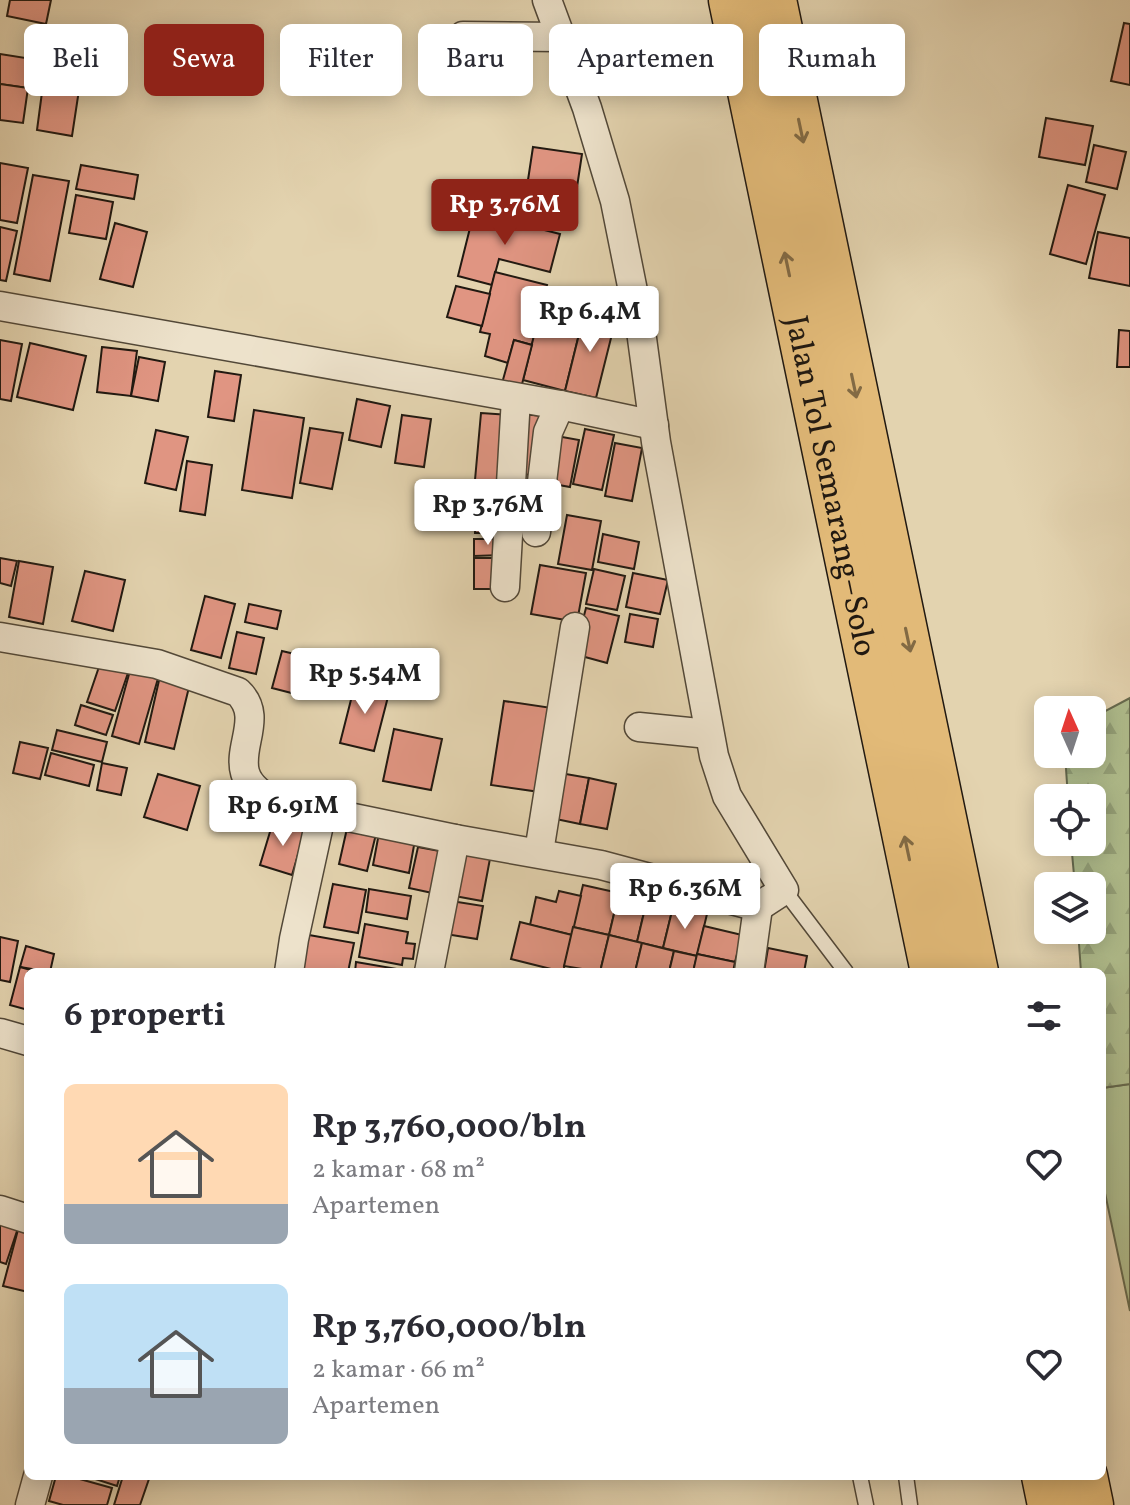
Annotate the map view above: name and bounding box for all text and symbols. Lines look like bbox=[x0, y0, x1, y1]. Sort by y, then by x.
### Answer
chip: Beli bbox=[24, 24, 128, 96]
chip: Sewa bbox=[144, 24, 264, 96]
chip: Filter bbox=[280, 24, 402, 96]
chip: Baru bbox=[418, 24, 533, 96]
chip: Apartemen bbox=[549, 24, 743, 96]
chip: Rumah bbox=[759, 24, 905, 96]
one-way arrow bbox=[794, 118, 809, 144]
pin: Rp 3.76M bbox=[422, 179, 588, 247]
text: Rp 3.76M bbox=[449, 187, 561, 223]
one-way arrow bbox=[779, 251, 794, 277]
pin: Rp 6.4M bbox=[516, 286, 664, 354]
text: Rp 6.4M bbox=[539, 294, 641, 330]
street label: Jalan Tol Semarang–Solo bbox=[772, 312, 886, 660]
one-way arrow bbox=[847, 372, 862, 398]
pin: Rp 3.76M bbox=[405, 479, 571, 547]
text: Rp 3.76M bbox=[432, 487, 544, 523]
one-way arrow bbox=[901, 627, 916, 652]
pin: Rp 5.54M bbox=[282, 648, 448, 716]
text: Rp 5.54M bbox=[309, 656, 421, 692]
north arrow bbox=[1034, 696, 1106, 768]
map controls bbox=[1034, 696, 1106, 944]
pin: Rp 6.91M bbox=[200, 780, 366, 848]
button: locate bbox=[1034, 784, 1106, 856]
text: Rp 6.91M bbox=[227, 788, 339, 824]
one-way arrow bbox=[899, 835, 914, 861]
pin: Rp 6.36M bbox=[602, 863, 768, 931]
text: Rp 6.36M bbox=[628, 871, 742, 907]
button: layers bbox=[1034, 872, 1106, 944]
text: 6 properti bbox=[64, 993, 226, 1040]
icon: filters bbox=[1022, 994, 1066, 1038]
text: Rp 3,760,000/bln bbox=[312, 1105, 586, 1152]
icon: home bbox=[128, 1116, 224, 1212]
icon: heart bbox=[1022, 1142, 1066, 1186]
text: 2 kamar · 68 m² bbox=[312, 1152, 485, 1188]
text: Apartemen bbox=[312, 1188, 440, 1224]
text: Rp 3,760,000/bln bbox=[312, 1305, 586, 1352]
icon: home bbox=[128, 1316, 224, 1412]
icon: heart bbox=[1022, 1342, 1066, 1386]
text: 2 kamar · 66 m² bbox=[312, 1352, 485, 1388]
text: Apartemen bbox=[312, 1388, 440, 1424]

